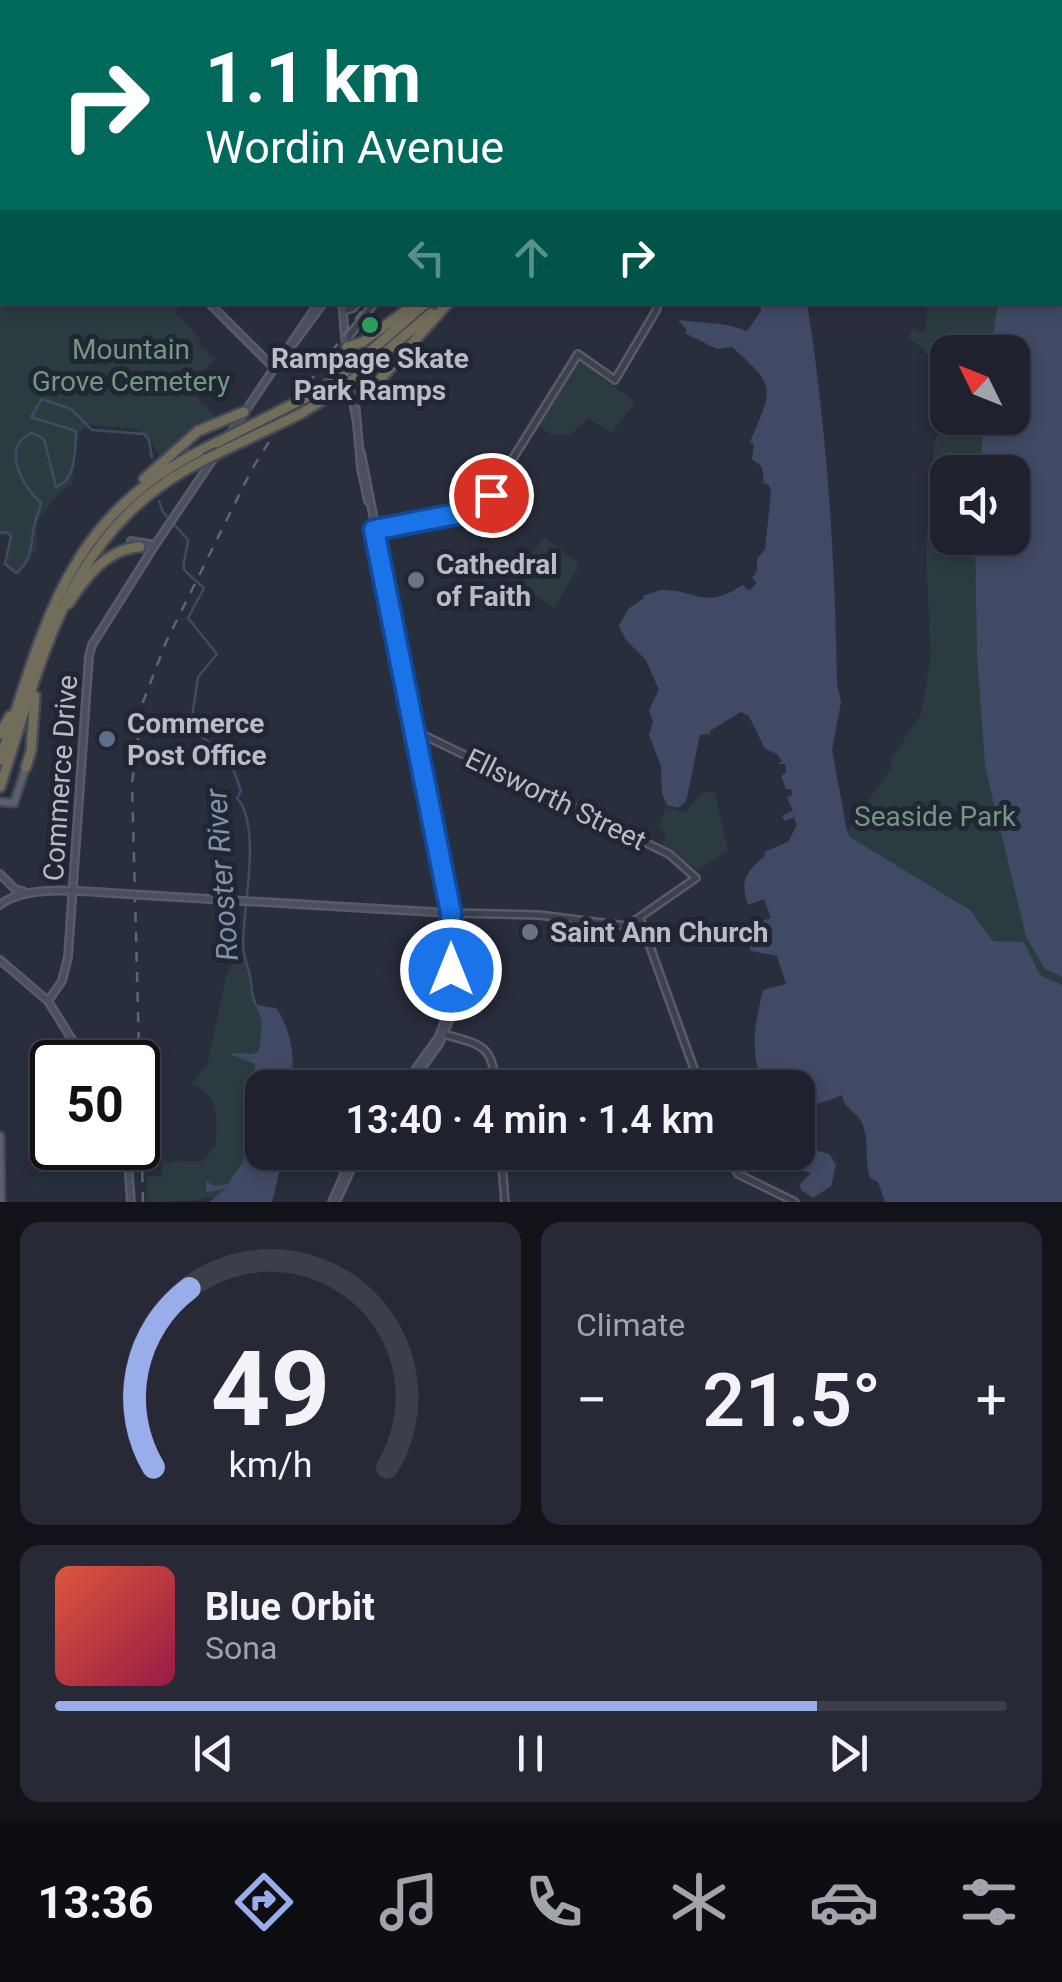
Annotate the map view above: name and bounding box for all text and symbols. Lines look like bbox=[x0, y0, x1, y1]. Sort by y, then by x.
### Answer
text: 1.1 km bbox=[205, 37, 421, 119]
icon: right bbox=[40, 40, 170, 170]
text: Wordin Avenue bbox=[205, 121, 504, 174]
icon: left bbox=[399, 230, 454, 285]
icon: ahead bbox=[504, 230, 559, 285]
icon: right bbox=[609, 230, 664, 285]
marker: Rampage Skate Park Ramps bbox=[359, 314, 381, 336]
park label: Mountain Grove Cemetery bbox=[32, 333, 230, 398]
north arrow bbox=[930, 335, 1030, 435]
map controls bbox=[930, 335, 1030, 555]
place label: Rampage Skate Park Ramps bbox=[271, 342, 469, 407]
pin bbox=[449, 453, 534, 538]
button: sound bbox=[930, 455, 1030, 555]
icon: arrive bbox=[464, 468, 519, 523]
place label: Cathedral of Faith bbox=[436, 548, 558, 613]
marker: Cathedral of Faith bbox=[405, 569, 427, 591]
street label: Commerce Drive bbox=[37, 674, 84, 882]
place label: Commerce Post Office bbox=[127, 707, 267, 772]
marker: Commerce Post Office bbox=[96, 728, 118, 750]
street label: Ellsworth Street bbox=[460, 742, 651, 857]
water label: Rooster River bbox=[198, 787, 245, 962]
park label: Seaside Park bbox=[854, 800, 1017, 833]
place label: Saint Ann Church bbox=[550, 916, 768, 949]
position arrow bbox=[399, 918, 503, 1022]
marker: Saint Ann Church bbox=[519, 921, 541, 943]
speed limit sign: 50 bbox=[30, 1040, 160, 1170]
text: 13:40 · 4 min · 1.4 km bbox=[345, 1098, 715, 1142]
text: Climate bbox=[576, 1306, 685, 1344]
text: 49 bbox=[211, 1329, 330, 1450]
text: 21.5° bbox=[702, 1356, 881, 1444]
text: − bbox=[576, 1368, 607, 1432]
text: + bbox=[976, 1368, 1007, 1432]
text: km/h bbox=[229, 1444, 312, 1486]
text: Blue Orbit bbox=[205, 1585, 375, 1629]
text: Sona bbox=[205, 1629, 277, 1667]
icon: previous bbox=[186, 1726, 241, 1781]
icon: pause bbox=[503, 1726, 558, 1781]
icon: next bbox=[821, 1726, 876, 1781]
icon: directions bbox=[229, 1867, 299, 1937]
icon: music bbox=[374, 1867, 444, 1937]
icon: phone bbox=[519, 1867, 589, 1937]
icon: climate bbox=[664, 1867, 734, 1937]
icon: car bbox=[809, 1867, 879, 1937]
icon: filters bbox=[954, 1867, 1024, 1937]
text: 13:36 bbox=[38, 1876, 154, 1929]

